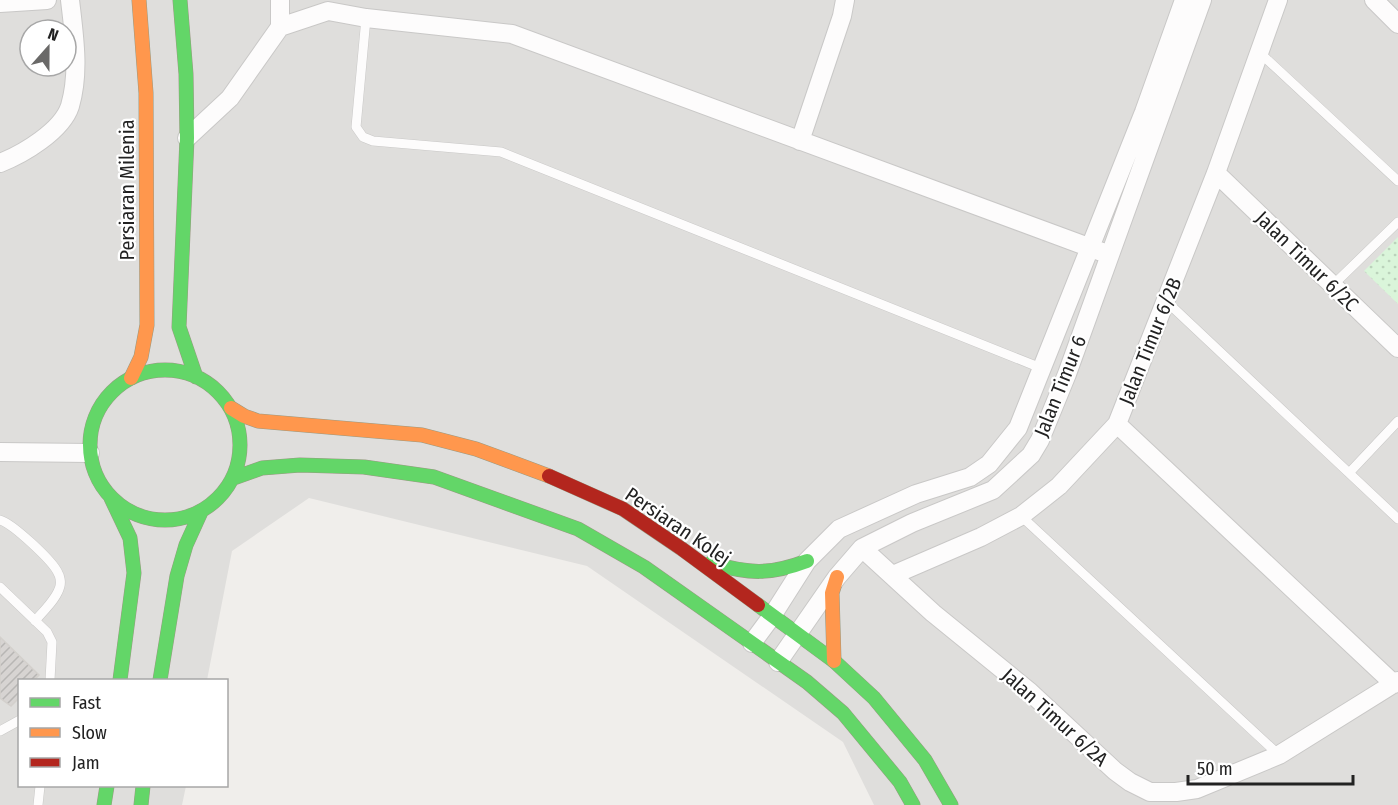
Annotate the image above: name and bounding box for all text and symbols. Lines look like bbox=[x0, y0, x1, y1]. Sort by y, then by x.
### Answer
north arrow bbox=[18, 18, 78, 78]
text: N bbox=[45, 24, 61, 45]
street label: Persiaran Milenia bbox=[115, 120, 139, 260]
street label: Jalan Timur 6/2C bbox=[1250, 206, 1364, 316]
street label: Jalan Timur 6/2B bbox=[1114, 274, 1186, 408]
street label: Jalan Timur 6 bbox=[1029, 332, 1091, 440]
street label: Persiaran Kolej bbox=[621, 482, 735, 570]
street label: Jalan Timur 6/2A bbox=[997, 663, 1113, 771]
legend bbox=[18, 679, 228, 787]
text: Fast bbox=[72, 692, 101, 714]
text: Slow bbox=[72, 722, 107, 744]
scale bar bbox=[1188, 748, 1353, 786]
text: Jam bbox=[72, 752, 100, 774]
text: 50 m bbox=[1197, 758, 1233, 780]

